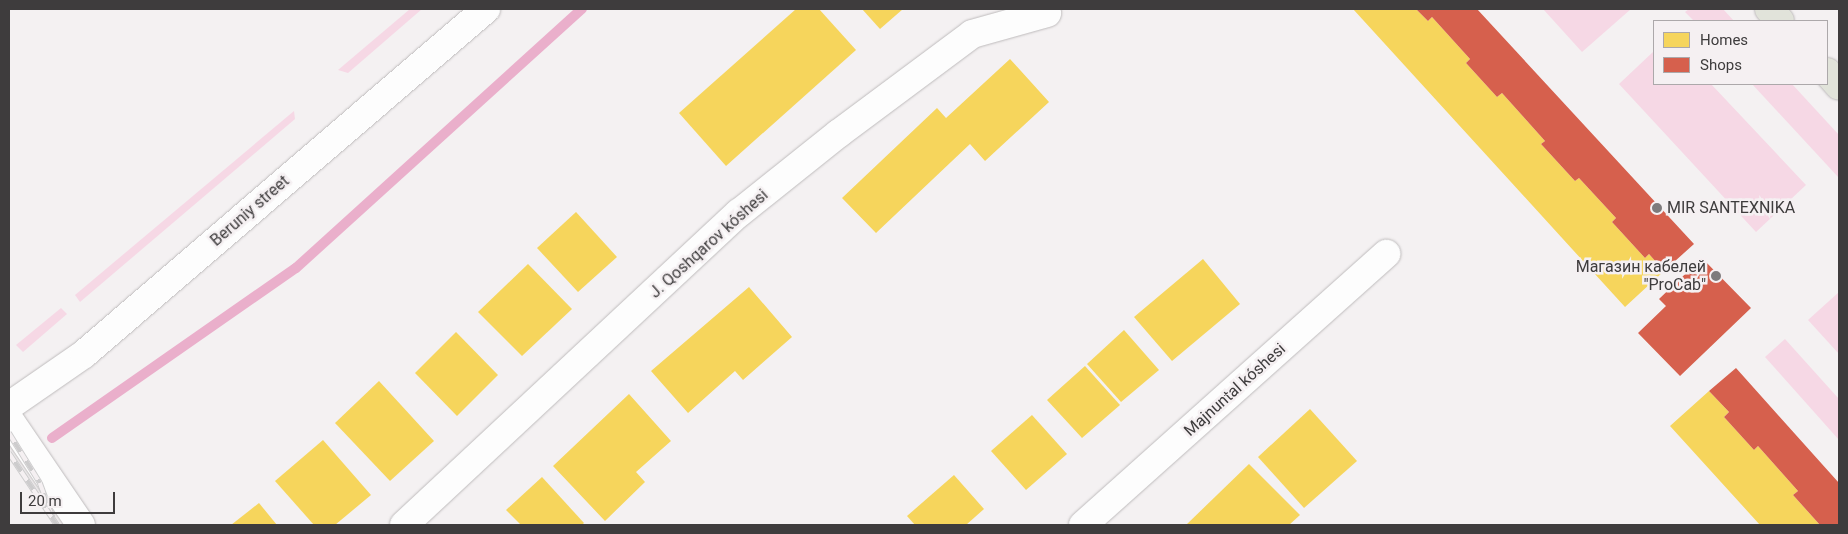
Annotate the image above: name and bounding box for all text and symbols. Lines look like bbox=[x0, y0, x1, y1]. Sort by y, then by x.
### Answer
legend bbox=[1653, 20, 1828, 85]
text: Homes bbox=[1700, 31, 1748, 49]
text: Shops bbox=[1700, 56, 1742, 74]
street label: Beruniy street bbox=[207, 172, 293, 250]
street label: J. Qoshqarov kóshesi bbox=[646, 186, 772, 302]
place label: MIR SANTEXNIKA bbox=[1667, 198, 1795, 218]
marker: MIR SANTEXNIKA bbox=[1651, 202, 1663, 214]
place label: Магазин кабелей "ProCab" bbox=[1576, 257, 1706, 295]
marker: Магазин кабелей "ProCab" bbox=[1710, 270, 1722, 282]
street label: Majnuntal kóshesi bbox=[1180, 339, 1290, 441]
scale bar bbox=[22, 482, 118, 514]
text: 20 m bbox=[28, 492, 62, 510]

